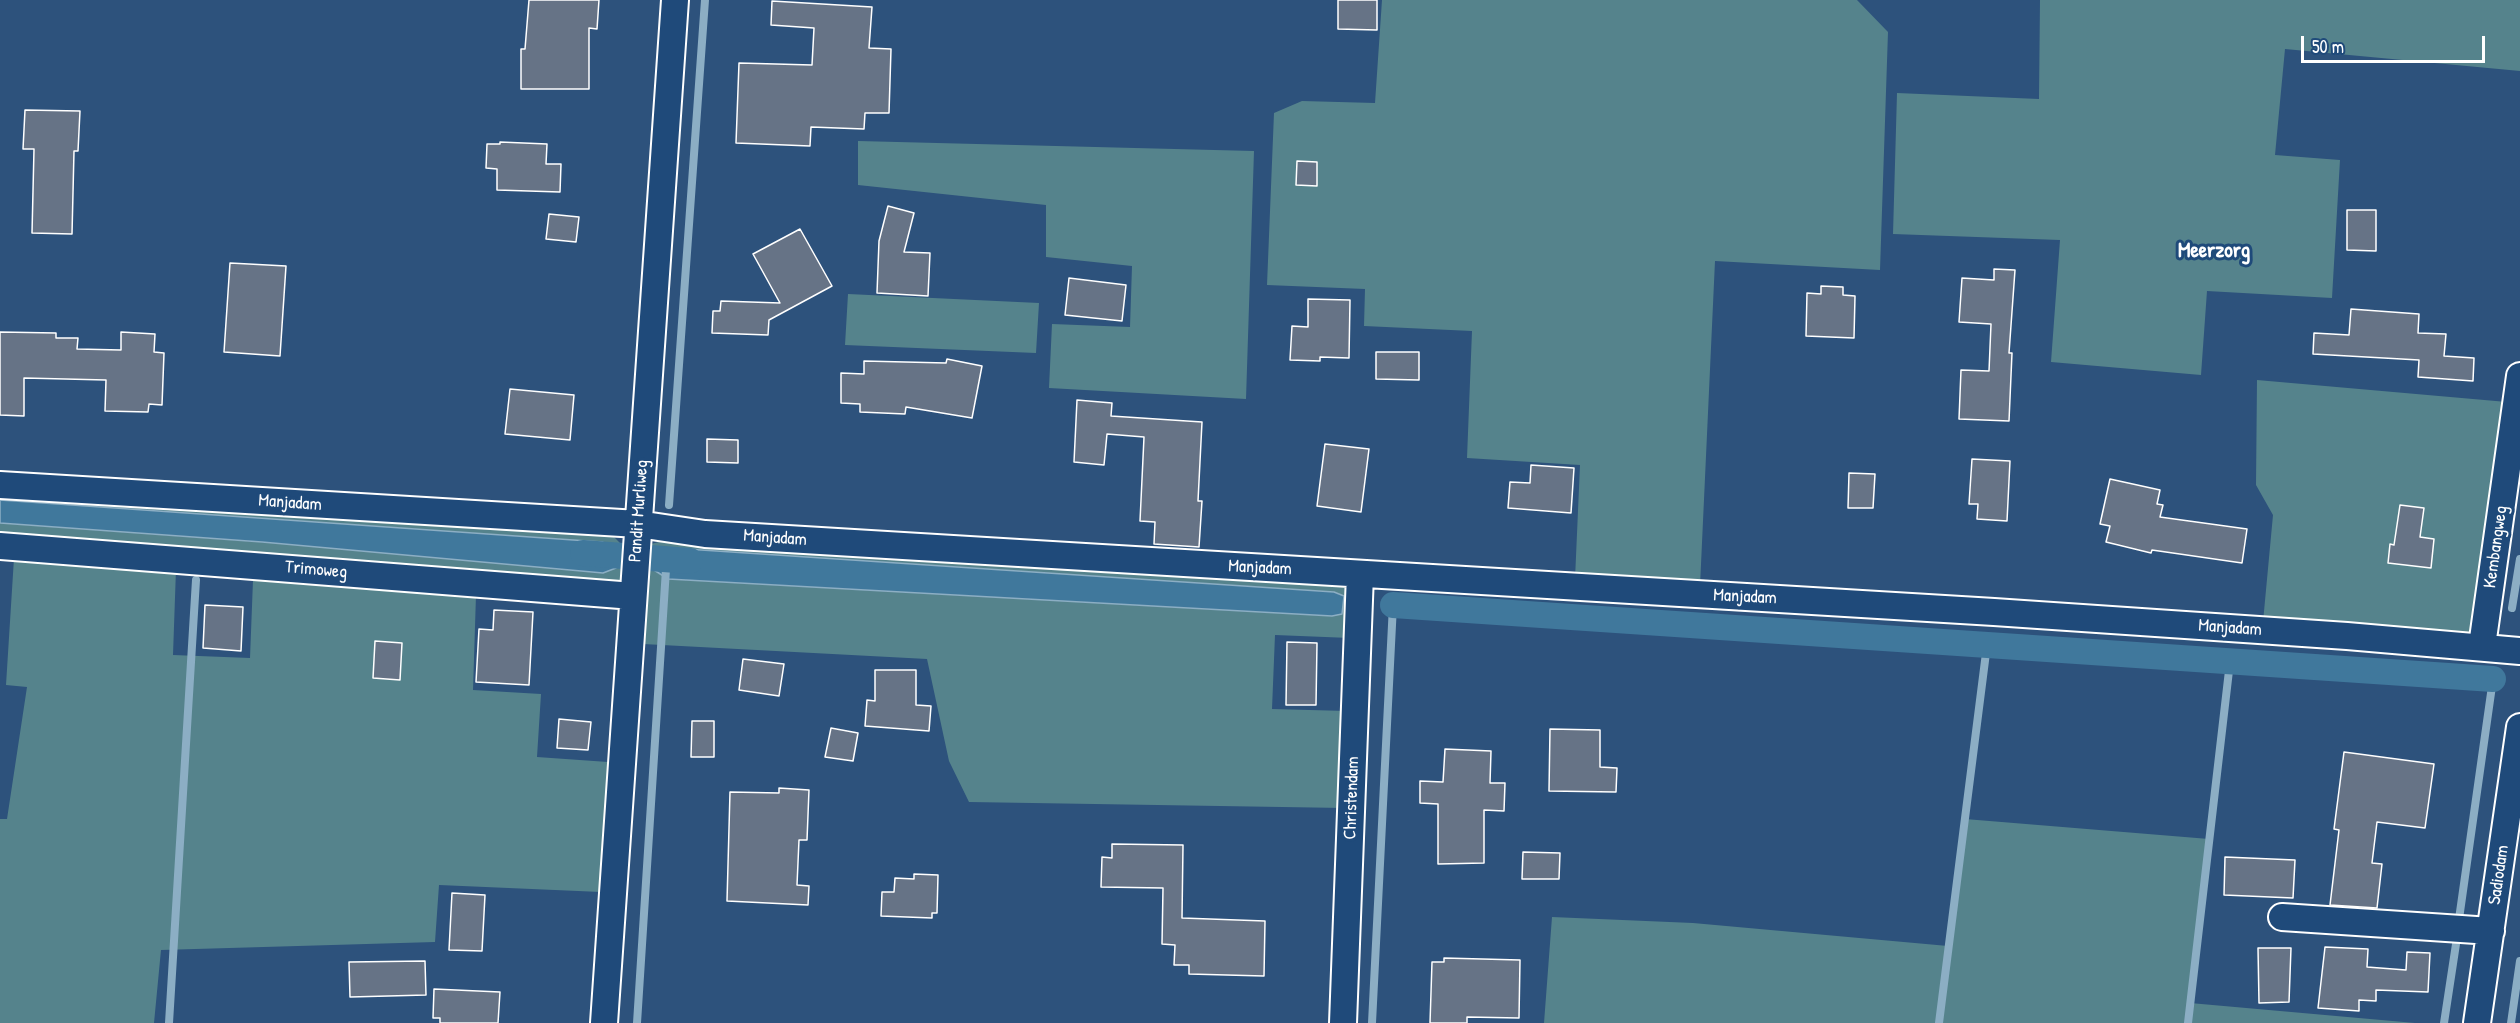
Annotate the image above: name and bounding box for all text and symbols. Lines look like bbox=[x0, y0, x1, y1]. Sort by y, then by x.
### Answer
scale bar bbox=[2304, 24, 2488, 62]
text: 50 m bbox=[2312, 34, 2344, 59]
district label: Meerzorg bbox=[2178, 238, 2250, 264]
street label: Pandit Murliweg bbox=[625, 459, 653, 563]
street label: Manjadam bbox=[258, 490, 322, 516]
street label: Kembangweg bbox=[2480, 504, 2512, 590]
street label: Manjadam bbox=[743, 525, 807, 551]
street label: Manjadam bbox=[1228, 556, 1292, 580]
street label: Trimoweg bbox=[284, 557, 348, 583]
street label: Manjadam bbox=[1713, 585, 1777, 609]
street label: Manjadam bbox=[2198, 615, 2262, 641]
street label: Christendam bbox=[1340, 756, 1364, 840]
street label: Sadiodam bbox=[2484, 844, 2514, 906]

